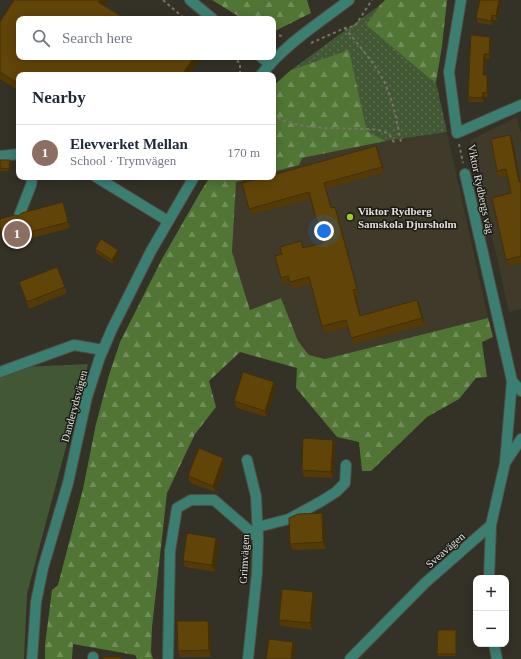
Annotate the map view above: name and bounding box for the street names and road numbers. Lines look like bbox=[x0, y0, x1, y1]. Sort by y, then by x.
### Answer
street label: Viktor Rydbergs väg bbox=[466, 143, 496, 235]
street label: Danderydsvägen bbox=[59, 368, 89, 443]
street label: Sveavägen bbox=[423, 530, 467, 570]
street label: Grimvägen bbox=[237, 533, 251, 584]

